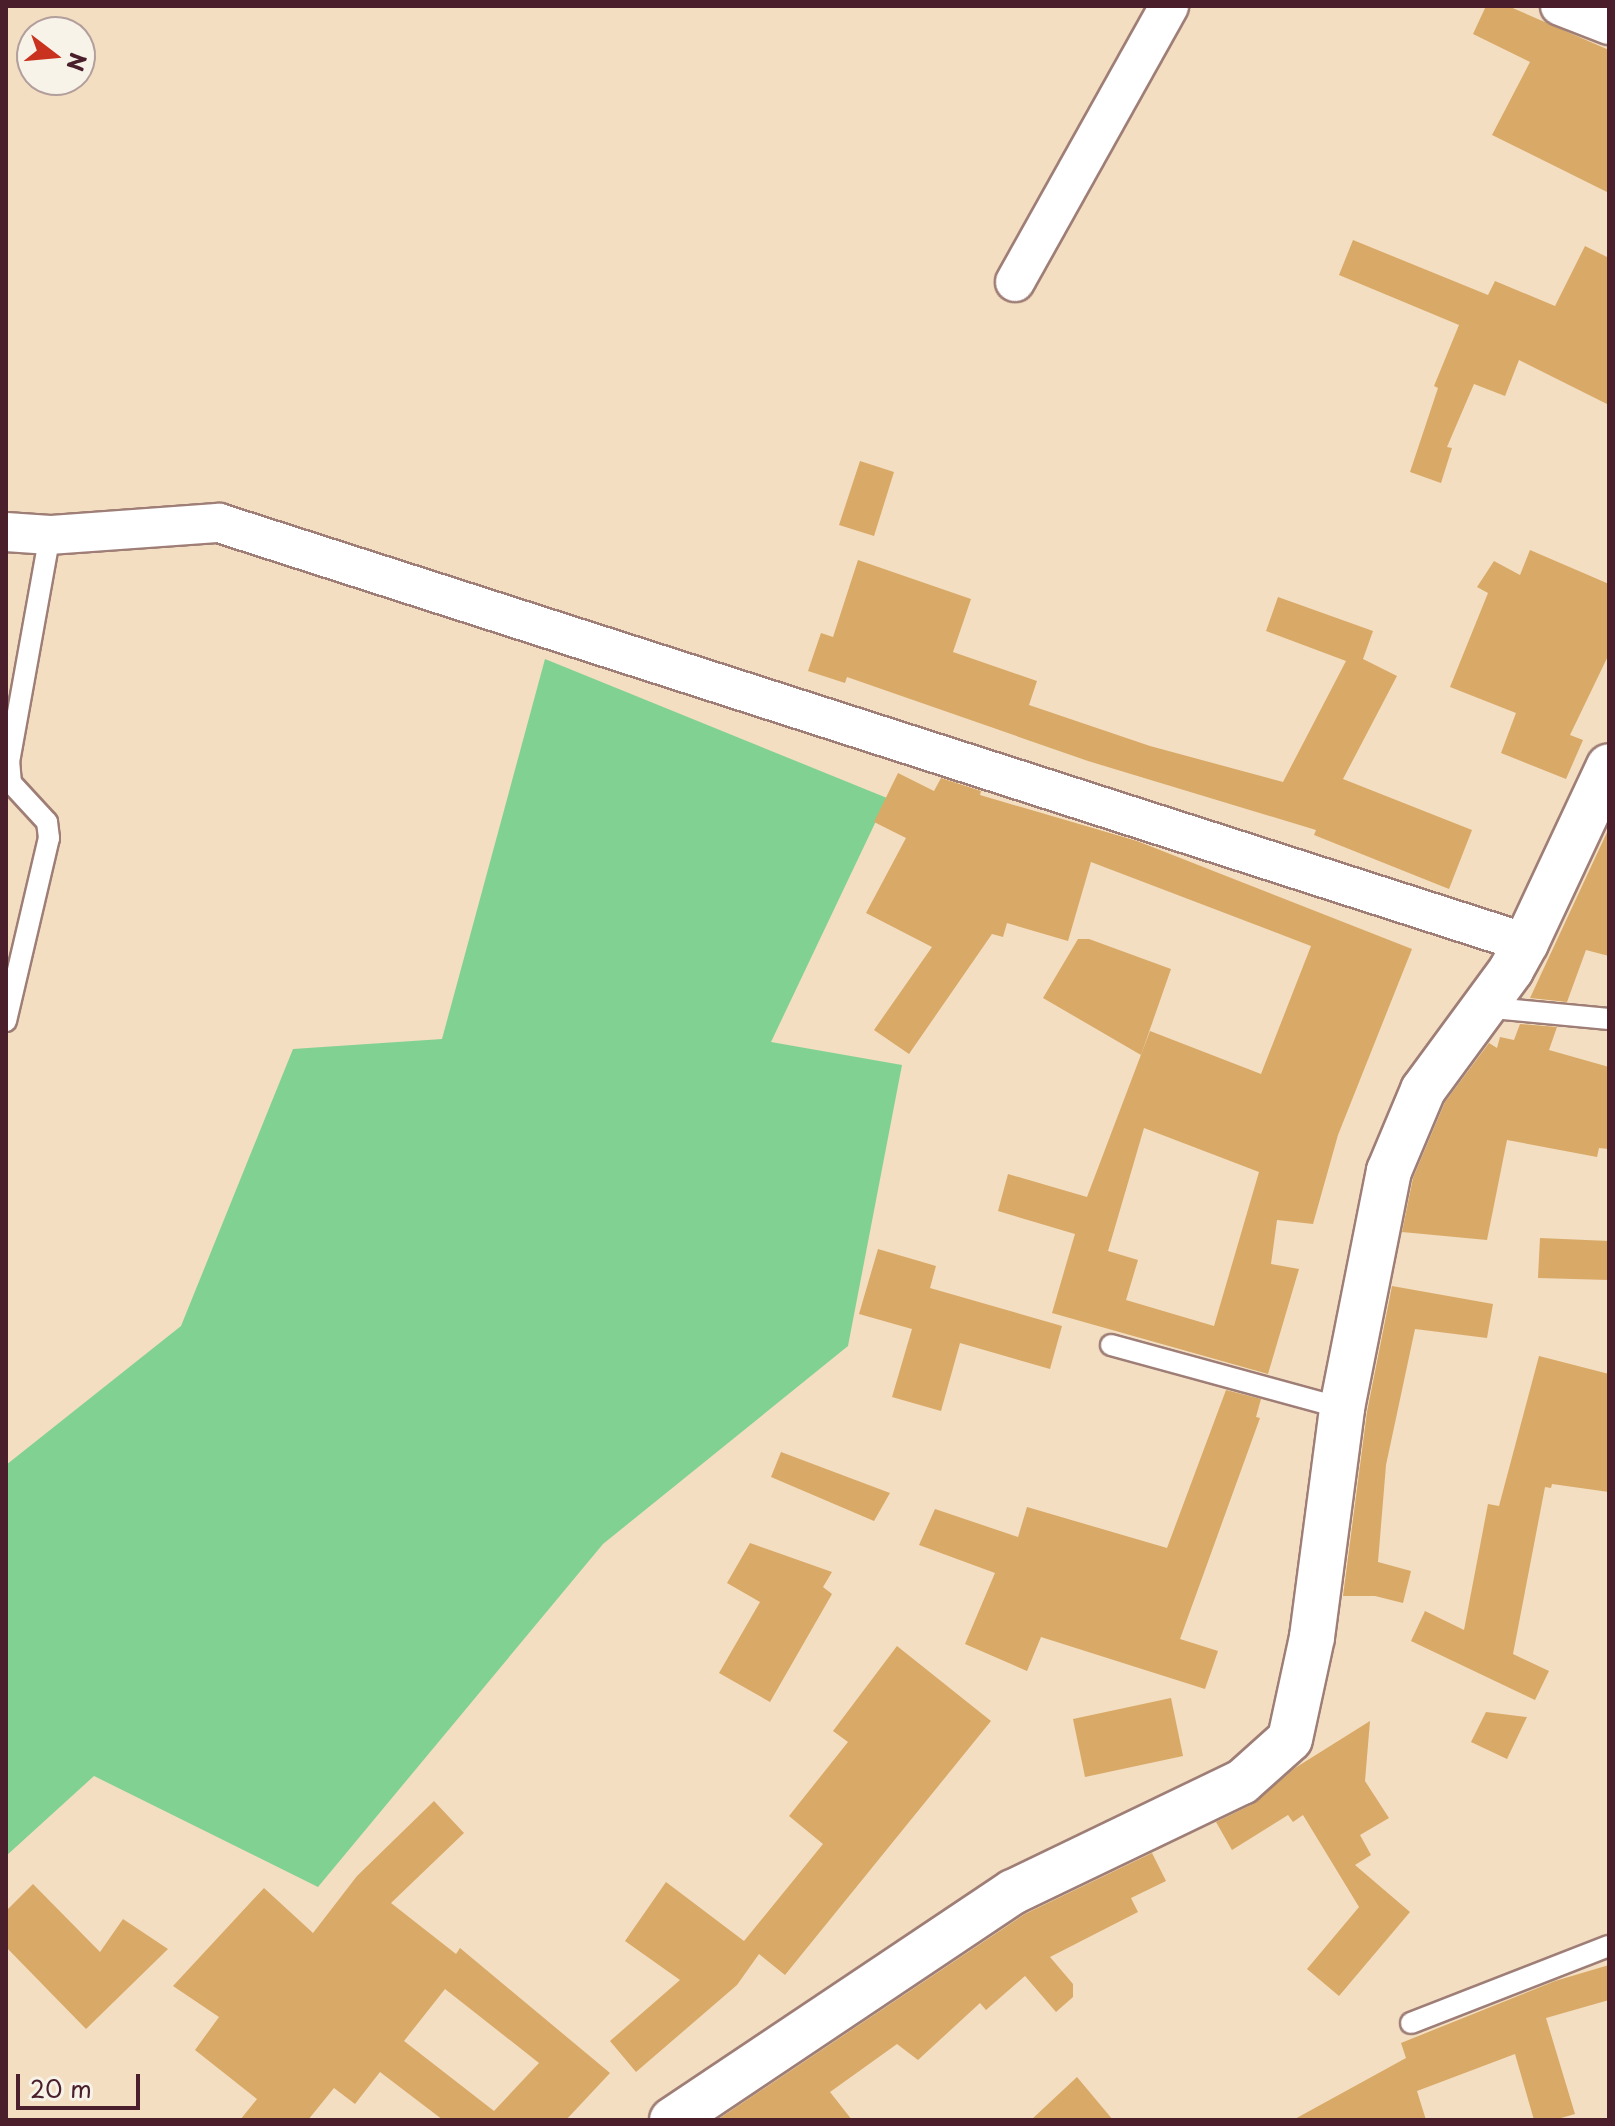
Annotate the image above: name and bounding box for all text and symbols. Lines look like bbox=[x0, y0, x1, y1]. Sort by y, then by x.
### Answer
north arrow bbox=[16, 16, 96, 96]
text: N bbox=[59, 49, 96, 75]
scale bar bbox=[20, 2058, 144, 2108]
text: 20 m bbox=[30, 2070, 92, 2106]

